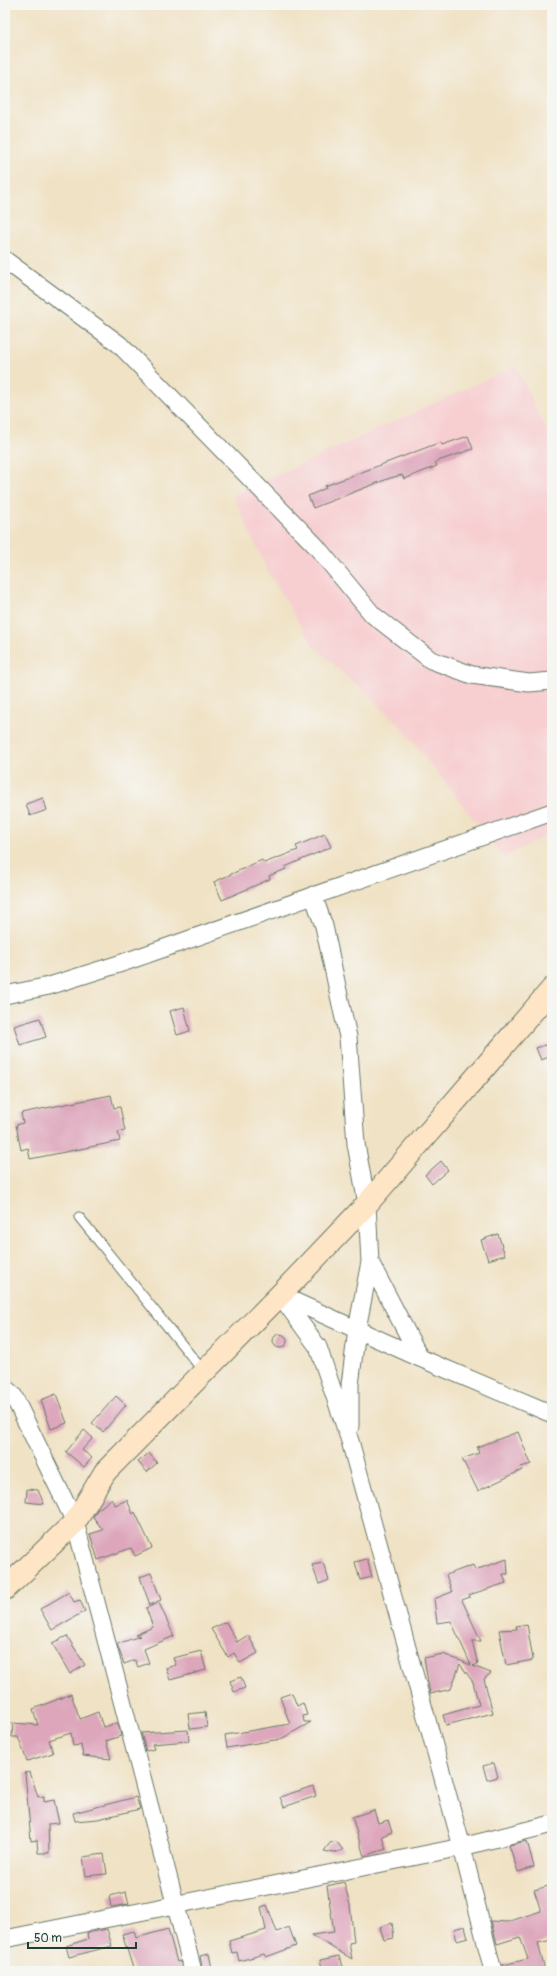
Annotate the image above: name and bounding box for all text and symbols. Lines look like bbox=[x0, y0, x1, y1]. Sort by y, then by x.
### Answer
scale bar bbox=[28, 1924, 136, 1950]
text: 50 m bbox=[34, 1931, 62, 1946]

